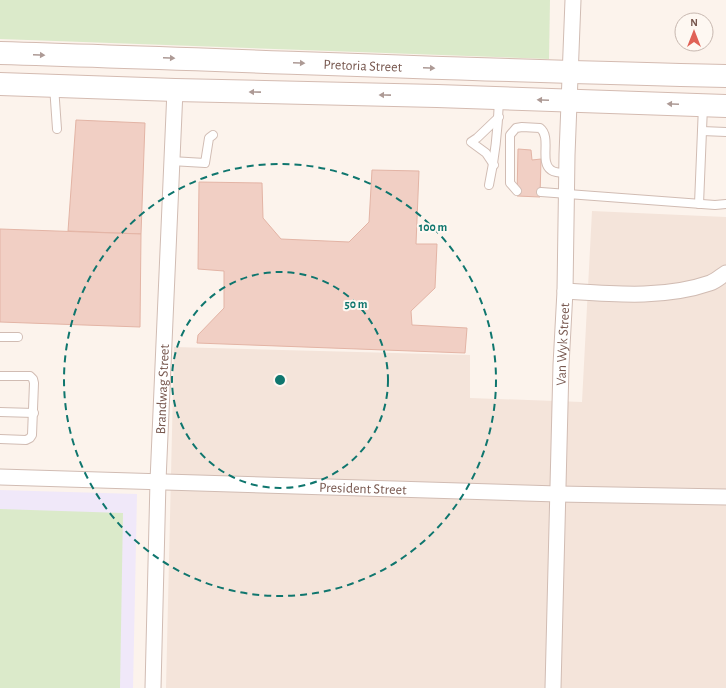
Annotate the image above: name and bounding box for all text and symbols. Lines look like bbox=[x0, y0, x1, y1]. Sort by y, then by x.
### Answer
north arrow bbox=[674, 12, 714, 52]
text: N bbox=[690, 17, 698, 28]
one-way arrow bbox=[33, 51, 45, 58]
one-way arrow bbox=[163, 55, 176, 61]
street label: Pretoria Street bbox=[323, 58, 403, 75]
one-way arrow bbox=[293, 60, 306, 66]
one-way arrow bbox=[423, 64, 435, 71]
one-way arrow bbox=[248, 89, 261, 95]
one-way arrow bbox=[378, 92, 391, 98]
one-way arrow bbox=[536, 97, 549, 103]
one-way arrow bbox=[667, 101, 679, 108]
text: 100 m bbox=[419, 221, 447, 233]
text: 50 m bbox=[345, 298, 368, 310]
street label: Van Wyk Street bbox=[554, 302, 572, 386]
street label: Brandwag Street bbox=[154, 343, 172, 435]
centre of rings bbox=[273, 373, 287, 387]
street label: President Street bbox=[319, 481, 407, 497]

